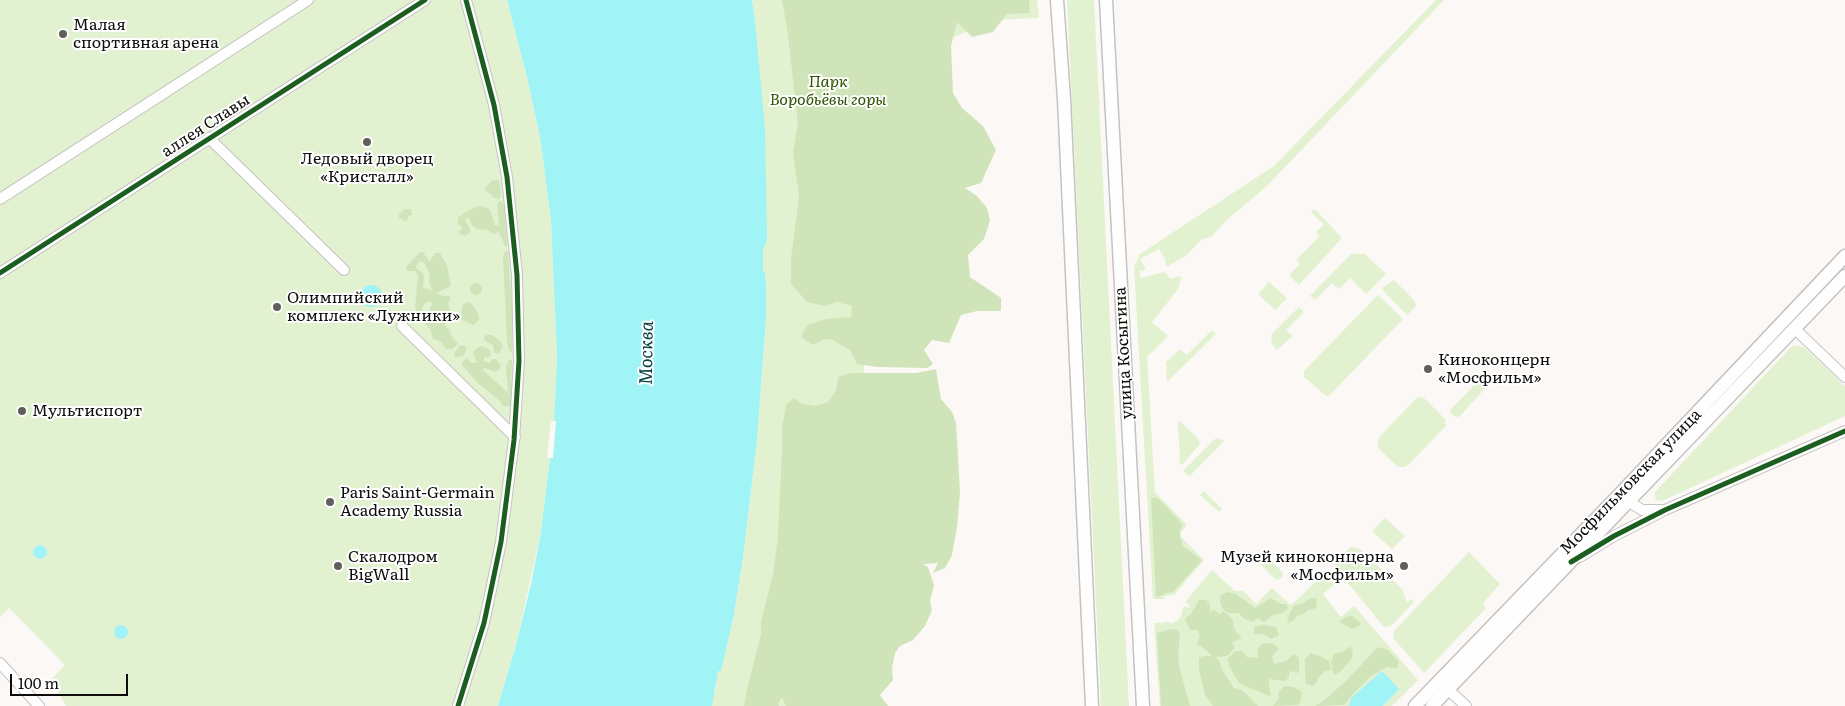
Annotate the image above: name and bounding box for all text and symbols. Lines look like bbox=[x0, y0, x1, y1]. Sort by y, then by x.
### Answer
place label: Малая спортивная арена bbox=[73, 15, 219, 53]
marker: Малая спортивная арена bbox=[57, 28, 69, 40]
park label: Парк Воробьёвы горы bbox=[769, 72, 887, 110]
street label: аллея Славы bbox=[158, 90, 254, 162]
marker: Ледовый дворец «Кристалл» bbox=[361, 136, 373, 148]
place label: Ледовый дворец «Кристалл» bbox=[301, 149, 433, 187]
street label: улица Косыгина bbox=[1111, 286, 1137, 420]
place label: Олимпийский комплекс «Лужники» bbox=[287, 288, 460, 326]
marker: Олимпийский комплекс «Лужники» bbox=[271, 301, 283, 313]
water label: Москва bbox=[636, 321, 658, 385]
place label: Киноконцерн «Мосфильм» bbox=[1438, 350, 1550, 388]
marker: Киноконцерн «Мосфильм» bbox=[1422, 363, 1434, 375]
place label: Мультиспорт bbox=[32, 401, 142, 421]
marker: Мультиспорт bbox=[16, 405, 28, 417]
street label: Мосфильмовская улица bbox=[1556, 405, 1706, 559]
place label: Paris Saint-Germain Academy Russia bbox=[340, 483, 495, 521]
marker: Paris Saint-Germain Academy Russia bbox=[324, 496, 336, 508]
place label: Скалодром BigWall bbox=[348, 547, 438, 585]
place label: Музей киноконцерна «Мосфильм» bbox=[1220, 547, 1394, 585]
marker: Скалодром BigWall bbox=[332, 560, 344, 572]
marker: Музей киноконцерна «Мосфильм» bbox=[1398, 560, 1410, 572]
scale bar bbox=[12, 664, 130, 696]
text: 100 m bbox=[18, 671, 59, 694]

